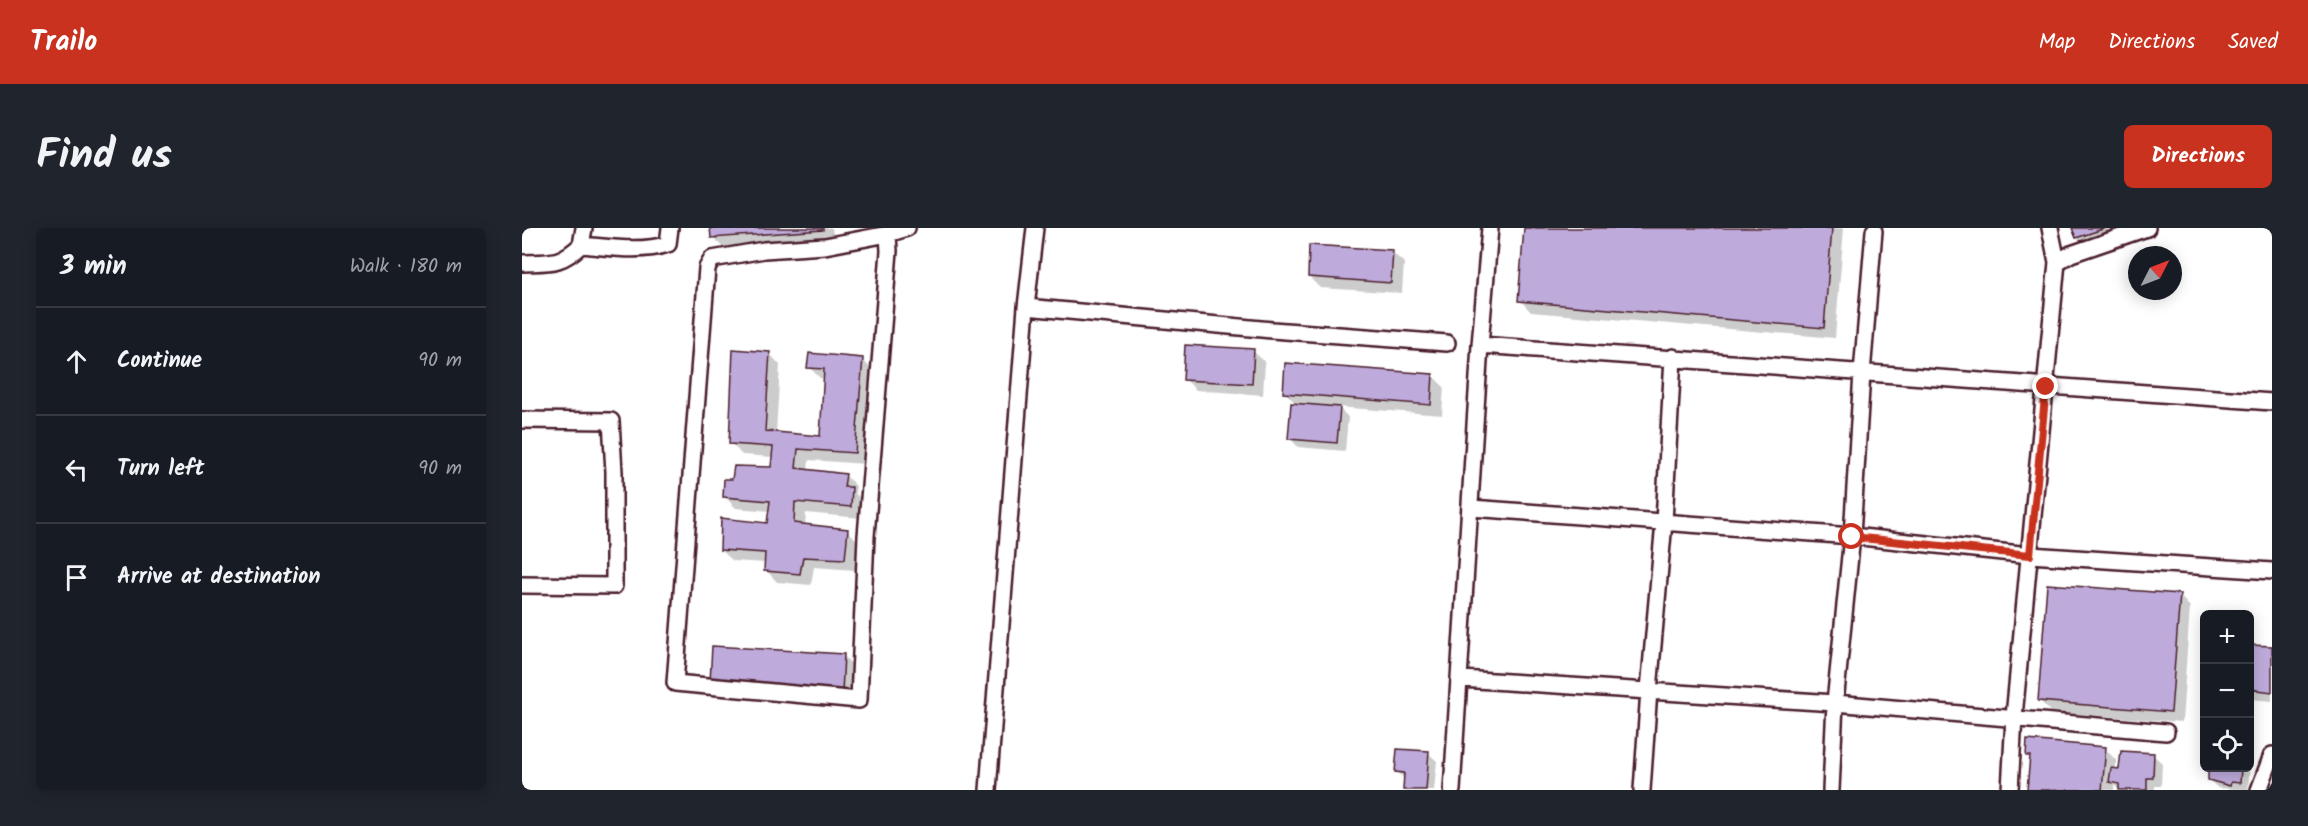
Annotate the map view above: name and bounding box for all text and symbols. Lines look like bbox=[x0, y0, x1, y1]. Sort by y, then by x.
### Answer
text: Trailo bbox=[30, 20, 97, 65]
text: Map bbox=[2039, 26, 2075, 59]
text: Directions bbox=[2108, 26, 2195, 59]
text: Saved bbox=[2228, 26, 2278, 59]
text: Find us bbox=[36, 123, 172, 190]
button: Directions bbox=[2124, 125, 2272, 188]
text: 3 min bbox=[60, 246, 127, 288]
north arrow bbox=[2128, 246, 2182, 300]
text: Walk · 180 m bbox=[350, 251, 462, 283]
text: Continue bbox=[117, 344, 202, 379]
icon: ahead bbox=[60, 345, 93, 378]
text: 90 m bbox=[418, 345, 462, 377]
route end bbox=[2032, 373, 2058, 399]
text: Turn left bbox=[117, 452, 204, 487]
icon: left bbox=[60, 453, 93, 486]
text: 90 m bbox=[418, 453, 462, 485]
route start bbox=[1838, 523, 1864, 549]
text: Arrive at destination bbox=[117, 560, 320, 595]
icon: arrive bbox=[60, 561, 93, 594]
map controls bbox=[2200, 610, 2254, 772]
button: + bbox=[2200, 610, 2254, 664]
button: − bbox=[2200, 664, 2254, 718]
button: locate bbox=[2200, 718, 2254, 772]

